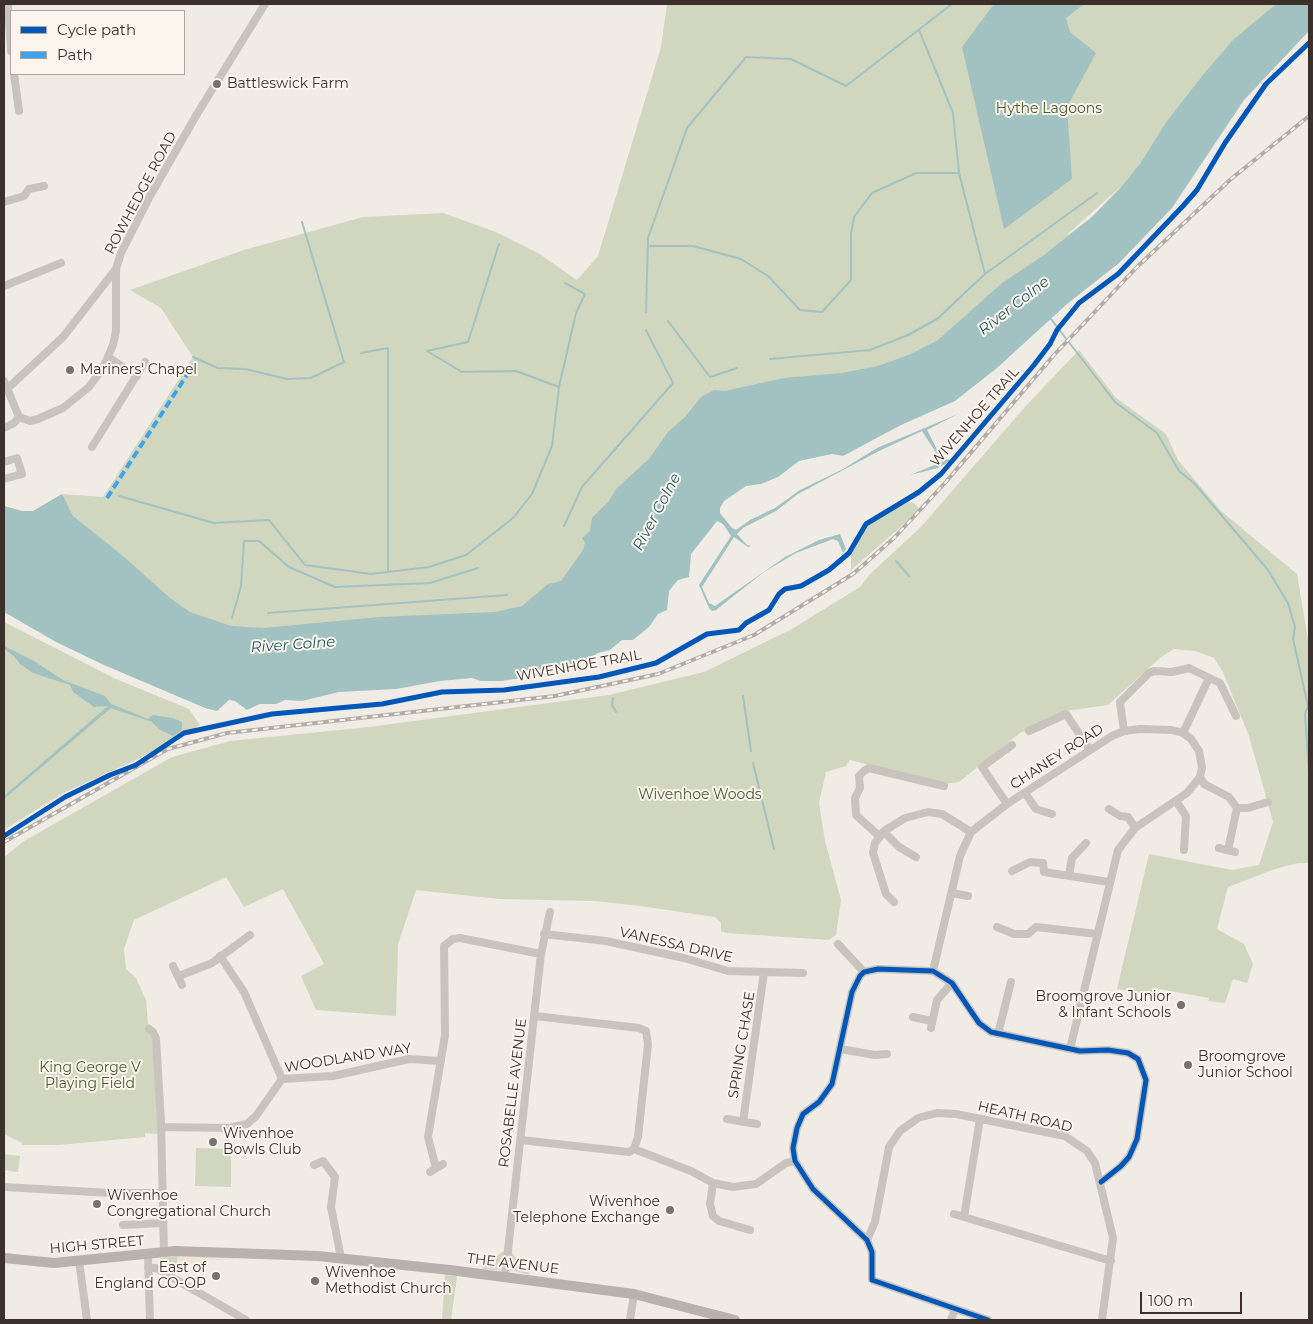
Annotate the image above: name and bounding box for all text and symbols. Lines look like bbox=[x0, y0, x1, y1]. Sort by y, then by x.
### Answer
legend bbox=[10, 10, 185, 75]
text: Cycle path bbox=[57, 20, 136, 39]
text: Path bbox=[57, 45, 93, 64]
place label: Battleswick Farm bbox=[227, 76, 349, 92]
marker: Battleswick Farm bbox=[211, 78, 223, 90]
park label: Hythe Lagoons bbox=[996, 101, 1102, 117]
street label: ROWHEDGE ROAD bbox=[102, 129, 180, 257]
water label: River Colne bbox=[975, 273, 1053, 339]
place label: Mariners' Chapel bbox=[80, 362, 197, 378]
marker: Mariners' Chapel bbox=[64, 364, 76, 376]
street label: WIVENHOE TRAIL bbox=[927, 364, 1023, 470]
water label: River Colne bbox=[629, 470, 685, 554]
water label: River Colne bbox=[250, 633, 336, 657]
street label: WIVENHOE TRAIL bbox=[515, 647, 643, 685]
street label: CHANEY ROAD bbox=[1007, 721, 1107, 793]
park label: Wivenhoe Woods bbox=[638, 787, 762, 803]
street label: VANESSA DRIVE bbox=[618, 924, 734, 966]
place label: Broomgrove Junior & Infant Schools bbox=[1035, 989, 1171, 1022]
street label: SPRING CHASE bbox=[725, 990, 759, 1100]
marker: Broomgrove Junior & Infant Schools bbox=[1175, 999, 1187, 1011]
street label: ROSABELLE AVENUE bbox=[496, 1017, 530, 1169]
street label: WOODLAND WAY bbox=[283, 1040, 413, 1076]
place label: Broomgrove Junior School bbox=[1198, 1049, 1293, 1082]
marker: Broomgrove Junior School bbox=[1182, 1059, 1194, 1071]
park label: King George V Playing Field bbox=[39, 1060, 141, 1092]
street label: HEATH ROAD bbox=[976, 1098, 1074, 1136]
place label: Wivenhoe Bowls Club bbox=[223, 1126, 301, 1158]
marker: Wivenhoe Bowls Club bbox=[207, 1136, 219, 1148]
place label: Wivenhoe Congregational Church bbox=[107, 1188, 271, 1220]
place label: Wivenhoe Telephone Exchange bbox=[513, 1194, 660, 1226]
marker: Wivenhoe Congregational Church bbox=[91, 1198, 103, 1210]
marker: Wivenhoe Telephone Exchange bbox=[664, 1204, 676, 1216]
street label: HIGH STREET bbox=[49, 1232, 145, 1258]
street label: THE AVENUE bbox=[466, 1250, 560, 1278]
place label: East of England CO-OP bbox=[94, 1260, 206, 1292]
place label: Wivenhoe Methodist Church bbox=[325, 1265, 452, 1298]
marker: East of England CO-OP bbox=[210, 1270, 222, 1282]
marker: Wivenhoe Methodist Church bbox=[309, 1275, 321, 1287]
scale bar bbox=[1143, 1282, 1246, 1314]
text: 100 m bbox=[1148, 1291, 1193, 1310]

